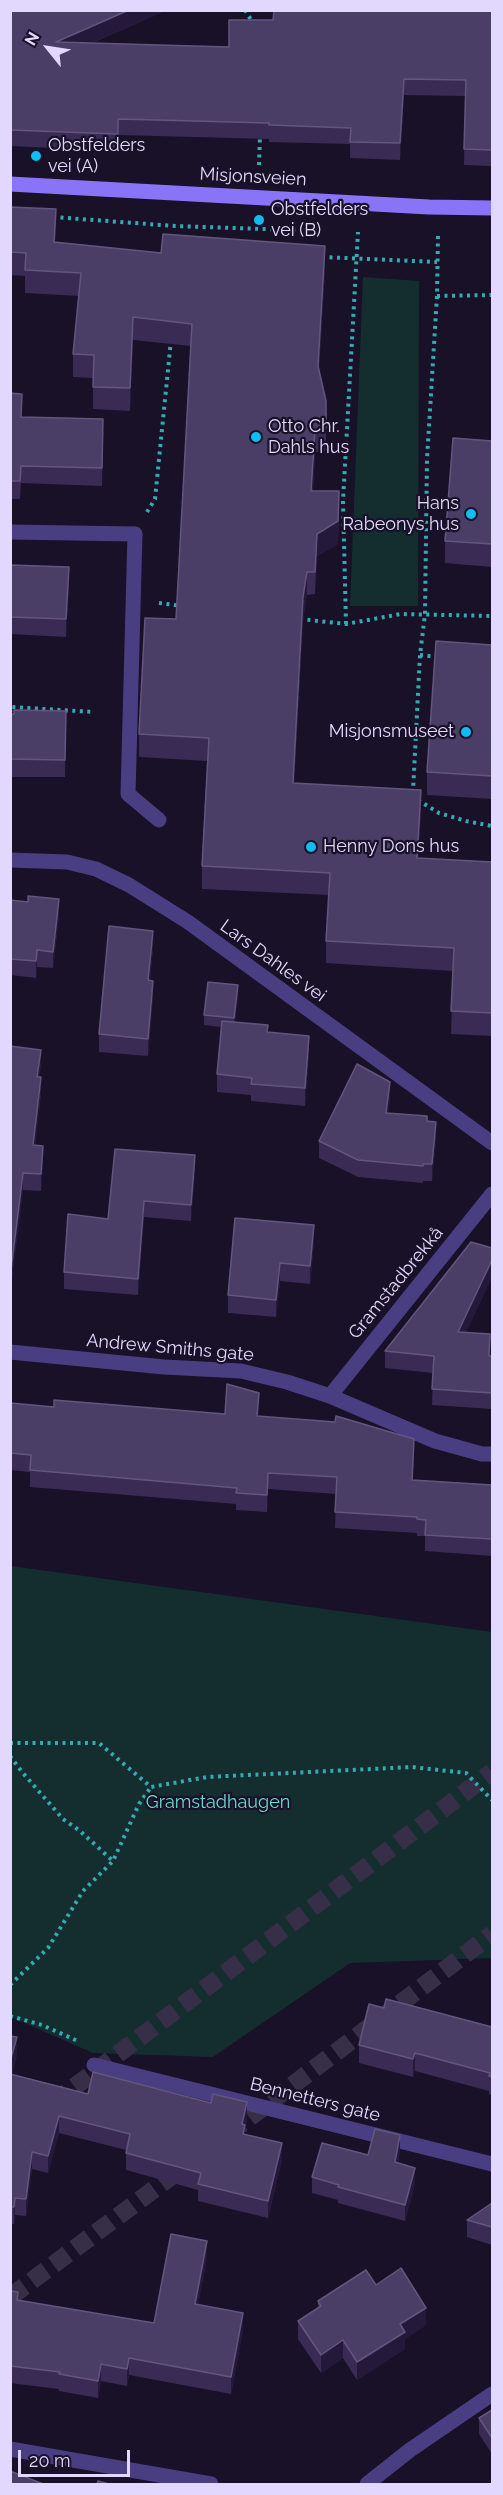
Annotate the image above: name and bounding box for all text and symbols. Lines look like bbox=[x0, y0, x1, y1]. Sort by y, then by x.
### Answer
north arrow bbox=[18, 18, 78, 78]
text: N bbox=[21, 29, 43, 49]
place label: Obstfelders vei (A) bbox=[48, 135, 145, 178]
marker: Obstfelders vei (A) bbox=[29, 149, 43, 163]
street label: Misjonsveien bbox=[199, 163, 307, 191]
place label: Obstfelders vei (B) bbox=[271, 199, 368, 242]
marker: Obstfelders vei (B) bbox=[252, 213, 266, 227]
place label: Otto Chr. Dahls hus bbox=[268, 416, 349, 458]
marker: Otto Chr. Dahls hus bbox=[249, 430, 263, 444]
place label: Hans Rabeonys hus bbox=[342, 493, 459, 536]
marker: Hans Rabeonys hus bbox=[464, 507, 478, 521]
place label: Misjonsmuseet bbox=[329, 721, 454, 743]
marker: Misjonsmuseet bbox=[459, 725, 473, 739]
place label: Henny Dons hus bbox=[323, 836, 459, 858]
marker: Henny Dons hus bbox=[304, 840, 318, 854]
street label: Lars Dahles vei bbox=[216, 915, 330, 1007]
street label: Gramstadbrekkå bbox=[344, 1223, 448, 1343]
street label: Andrew Smiths gate bbox=[85, 1330, 255, 1366]
park label: Gramstadhaugen bbox=[146, 1792, 290, 1814]
street label: Bennetters gate bbox=[248, 2073, 382, 2127]
scale bar bbox=[21, 2438, 134, 2476]
text: 20 m bbox=[29, 2450, 71, 2471]

